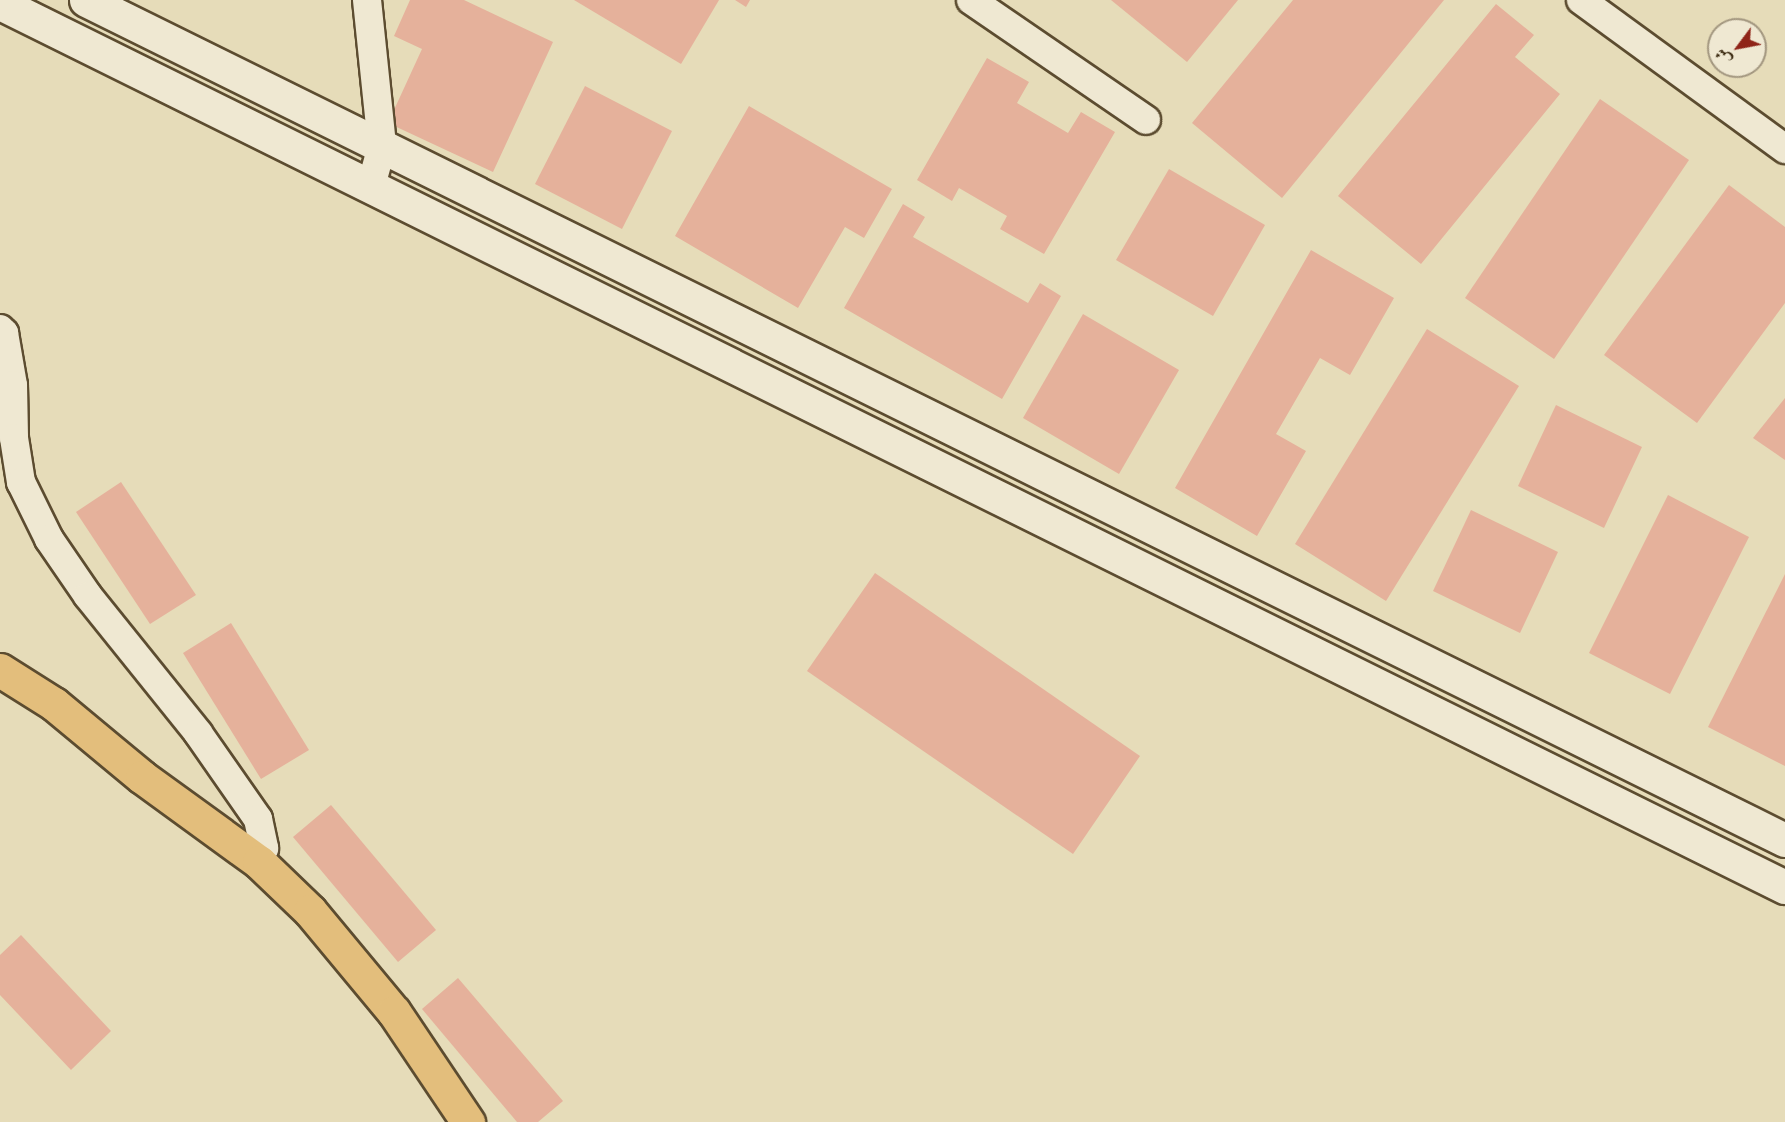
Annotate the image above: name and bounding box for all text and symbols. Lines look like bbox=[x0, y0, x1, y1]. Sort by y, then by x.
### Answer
north arrow bbox=[1707, 18, 1767, 78]
text: ش bbox=[1711, 44, 1736, 69]

